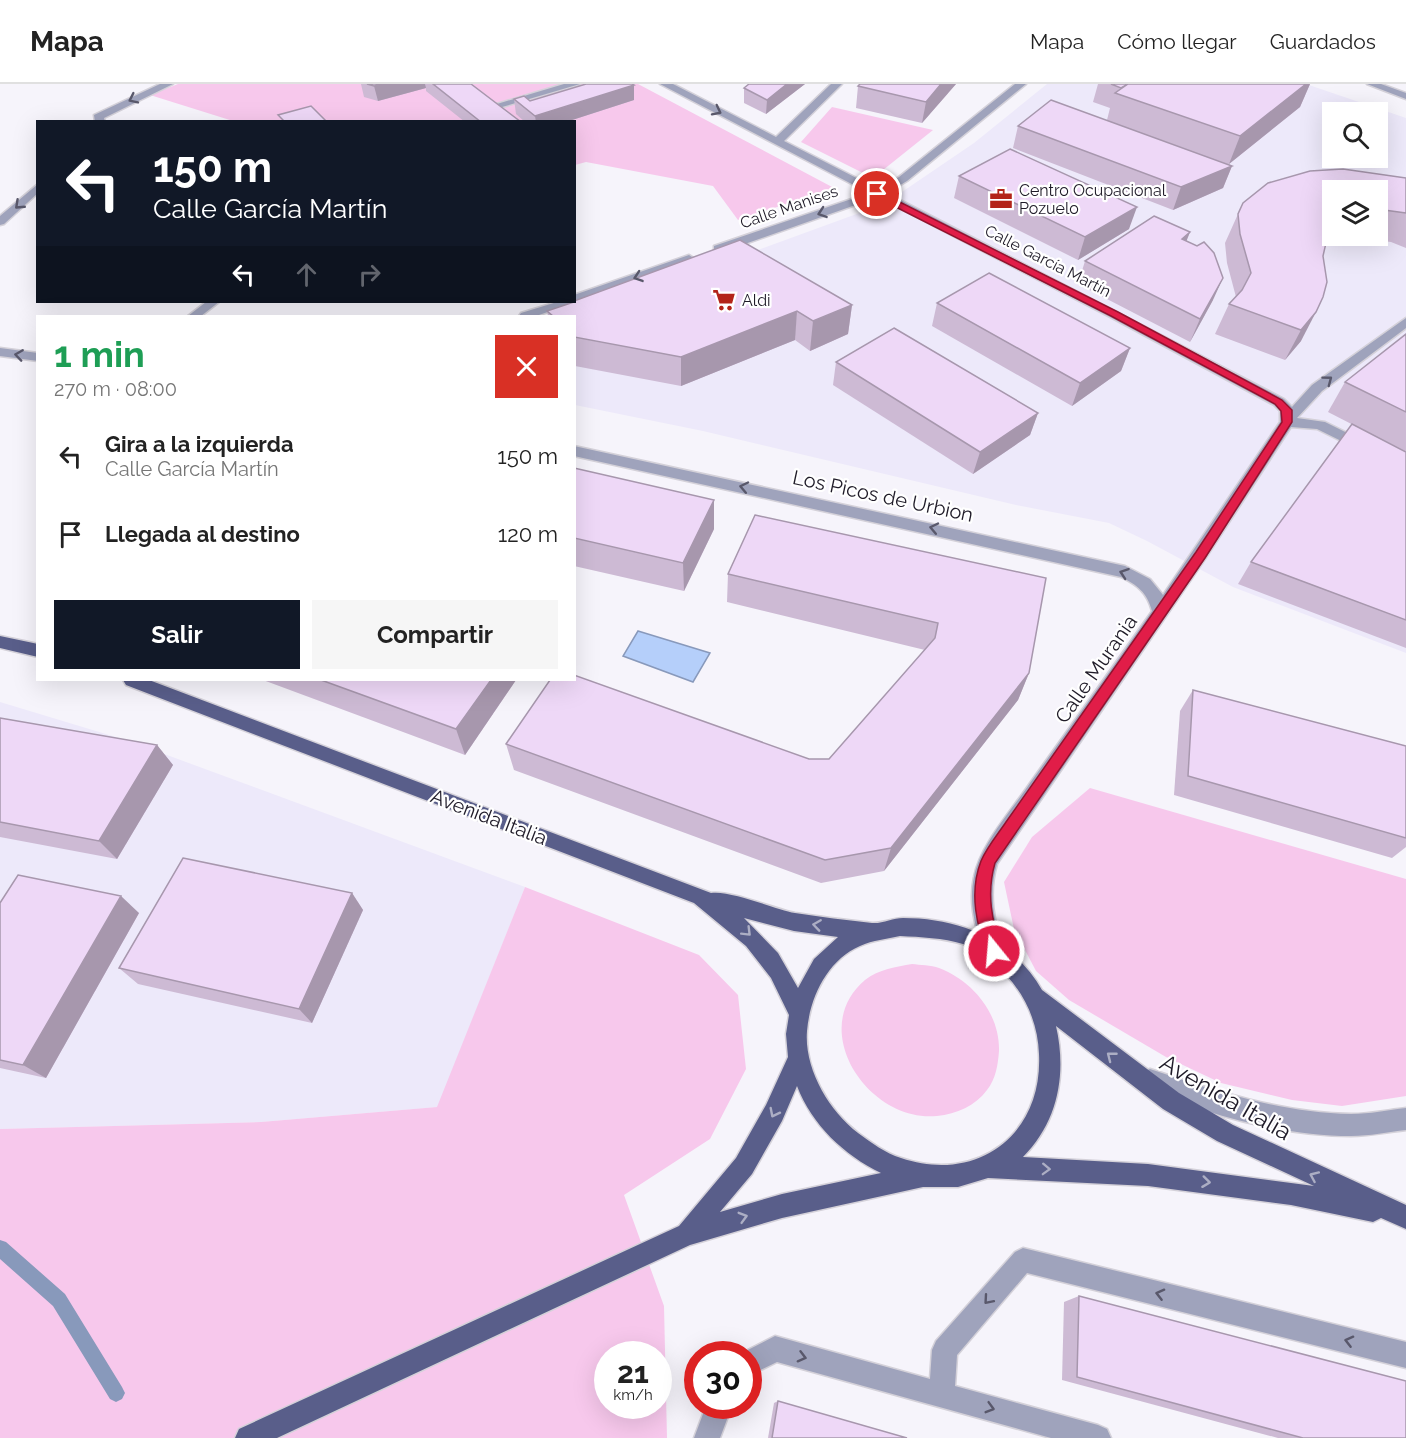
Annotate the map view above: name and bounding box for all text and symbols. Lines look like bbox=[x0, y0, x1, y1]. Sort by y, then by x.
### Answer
text: Mapa bbox=[30, 25, 104, 58]
text: Mapa bbox=[1030, 29, 1084, 54]
text: Cómo llegar bbox=[1117, 29, 1237, 54]
text: Guardados bbox=[1270, 29, 1376, 54]
one-way arrow bbox=[128, 92, 139, 104]
map controls bbox=[1322, 102, 1388, 246]
button: search bbox=[1322, 102, 1388, 168]
one-way arrow bbox=[710, 104, 721, 115]
text: 150 m bbox=[153, 143, 272, 192]
icon: left bbox=[54, 144, 132, 222]
pin bbox=[851, 168, 902, 219]
icon: arrive bbox=[860, 177, 893, 210]
button: layers bbox=[1322, 180, 1388, 246]
street label: Calle Manises bbox=[738, 181, 841, 233]
place label: Centro Ocupacional Pozuelo bbox=[1019, 181, 1167, 218]
office icon: Centro Ocupacional Pozuelo bbox=[988, 186, 1014, 212]
text: Calle García Martín bbox=[153, 193, 387, 224]
one-way arrow bbox=[15, 198, 25, 209]
one-way arrow bbox=[817, 206, 828, 219]
street label: Calle García Martín bbox=[982, 221, 1114, 301]
icon: left bbox=[227, 258, 260, 291]
icon: ahead bbox=[290, 258, 323, 291]
icon: right bbox=[353, 258, 386, 291]
one-way arrow bbox=[633, 270, 643, 283]
supermarket icon: Aldi bbox=[711, 287, 737, 313]
place label: Aldi bbox=[742, 291, 771, 310]
text: 1 min bbox=[54, 333, 145, 375]
button: close bbox=[495, 335, 558, 398]
one-way arrow bbox=[14, 349, 23, 361]
text: 270 m · 08:00 bbox=[54, 377, 177, 401]
one-way arrow bbox=[1321, 377, 1332, 388]
text: Gira a la izquierda bbox=[105, 431, 294, 457]
icon: left bbox=[54, 440, 87, 473]
text: 150 m bbox=[497, 443, 558, 469]
text: Calle García Martín bbox=[105, 457, 279, 481]
street label: Los Picos de Urbion bbox=[791, 465, 975, 527]
one-way arrow bbox=[739, 481, 749, 494]
icon: arrive bbox=[54, 518, 87, 551]
text: Llegada al destino bbox=[105, 521, 300, 547]
text: 120 m bbox=[498, 521, 558, 547]
one-way arrow bbox=[929, 523, 939, 536]
one-way arrow bbox=[1119, 567, 1130, 580]
button: Salir bbox=[54, 600, 300, 669]
button: Compartir bbox=[312, 600, 558, 669]
street label: Calle Murania bbox=[1050, 610, 1142, 728]
street label: Avenida Italia bbox=[428, 784, 550, 850]
position arrow bbox=[962, 919, 1026, 983]
one-way arrow bbox=[813, 920, 822, 932]
one-way arrow bbox=[739, 925, 750, 936]
street label: Avenida Italia bbox=[1155, 1048, 1297, 1146]
one-way arrow bbox=[1106, 1053, 1117, 1064]
one-way arrow bbox=[770, 1106, 781, 1117]
one-way arrow bbox=[1042, 1163, 1051, 1175]
one-way arrow bbox=[1310, 1171, 1321, 1183]
one-way arrow bbox=[1201, 1176, 1210, 1188]
one-way arrow bbox=[738, 1212, 748, 1225]
one-way arrow bbox=[1155, 1288, 1165, 1301]
one-way arrow bbox=[984, 1293, 995, 1304]
one-way arrow bbox=[1344, 1335, 1354, 1348]
speed limit sign: 30 bbox=[684, 1341, 762, 1419]
one-way arrow bbox=[797, 1349, 807, 1362]
text: 21 bbox=[617, 1355, 649, 1390]
text: km/h bbox=[613, 1386, 653, 1404]
one-way arrow bbox=[985, 1400, 995, 1413]

